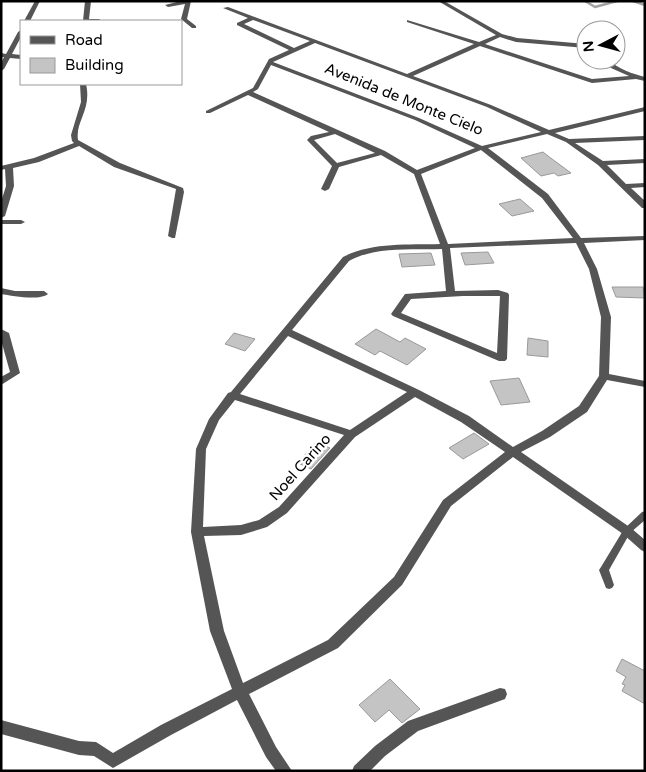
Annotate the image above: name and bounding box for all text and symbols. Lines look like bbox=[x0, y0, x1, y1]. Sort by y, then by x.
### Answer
legend bbox=[20, 20, 182, 85]
north arrow bbox=[576, 20, 626, 70]
text: Road bbox=[65, 31, 103, 49]
text: N bbox=[580, 40, 598, 53]
text: Building bbox=[65, 56, 124, 74]
street label: Avenida de Monte Cielo bbox=[322, 59, 486, 139]
street label: Noel Carino bbox=[265, 430, 335, 504]

